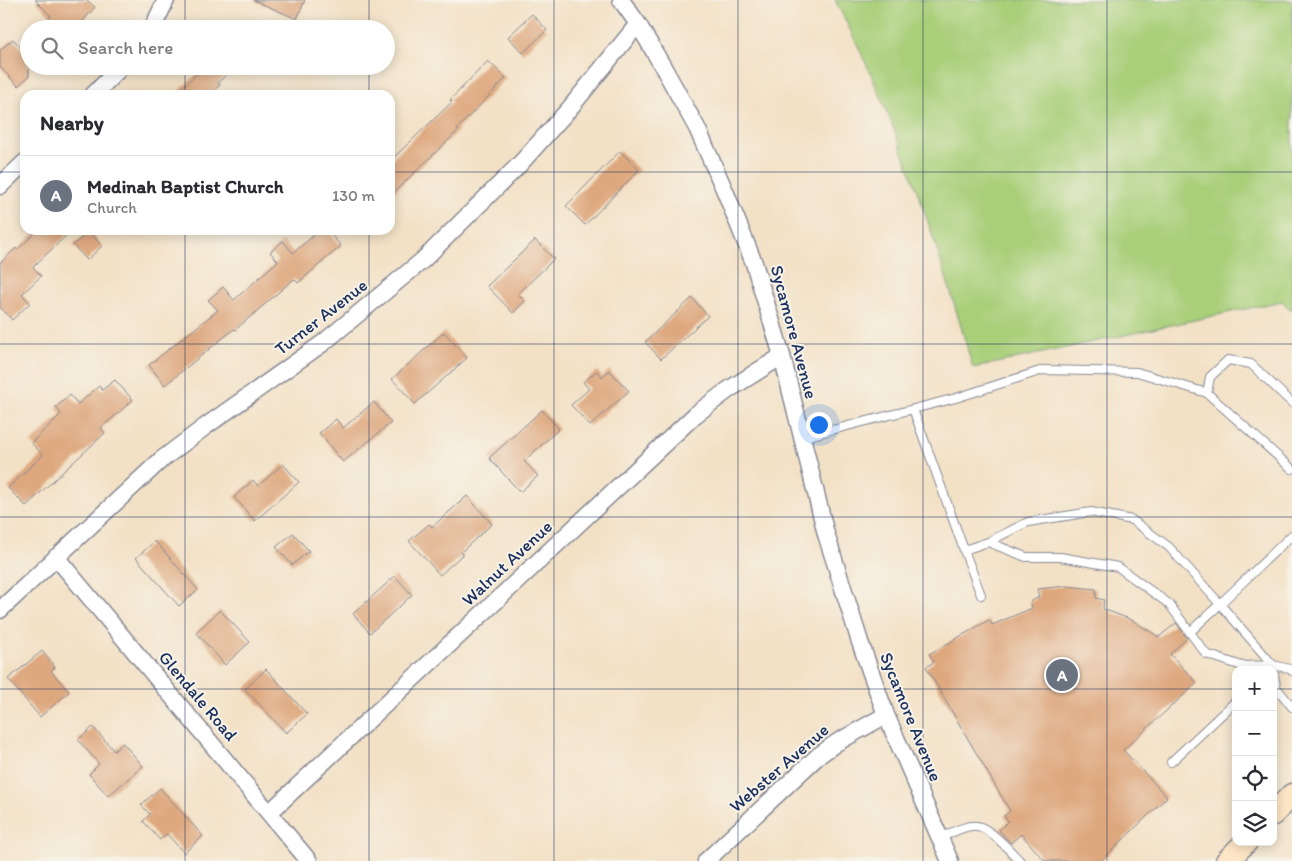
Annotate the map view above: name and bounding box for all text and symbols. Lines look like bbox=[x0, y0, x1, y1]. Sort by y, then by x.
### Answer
search box bbox=[20, 20, 395, 75]
icon: search bbox=[38, 34, 66, 62]
text: Search here bbox=[78, 36, 173, 59]
text: Nearby bbox=[40, 110, 104, 135]
text: Medinah Baptist Church bbox=[87, 175, 284, 198]
text: A bbox=[51, 186, 61, 205]
text: 130 m bbox=[332, 186, 375, 205]
text: Church bbox=[87, 198, 137, 217]
street label: Sycamore Avenue bbox=[766, 263, 822, 401]
street label: Turner Avenue bbox=[270, 274, 372, 360]
your location bbox=[806, 412, 832, 438]
street label: Walnut Avenue bbox=[457, 515, 557, 611]
street label: Glendale Road bbox=[154, 647, 242, 746]
street label: Sycamore Avenue bbox=[875, 649, 947, 785]
pin: A bbox=[1046, 656, 1078, 694]
map controls bbox=[1232, 666, 1277, 846]
button: + bbox=[1232, 666, 1277, 711]
button: − bbox=[1232, 711, 1277, 756]
street label: Webster Avenue bbox=[725, 719, 833, 817]
button: locate bbox=[1232, 756, 1277, 801]
button: layers bbox=[1232, 801, 1277, 846]

